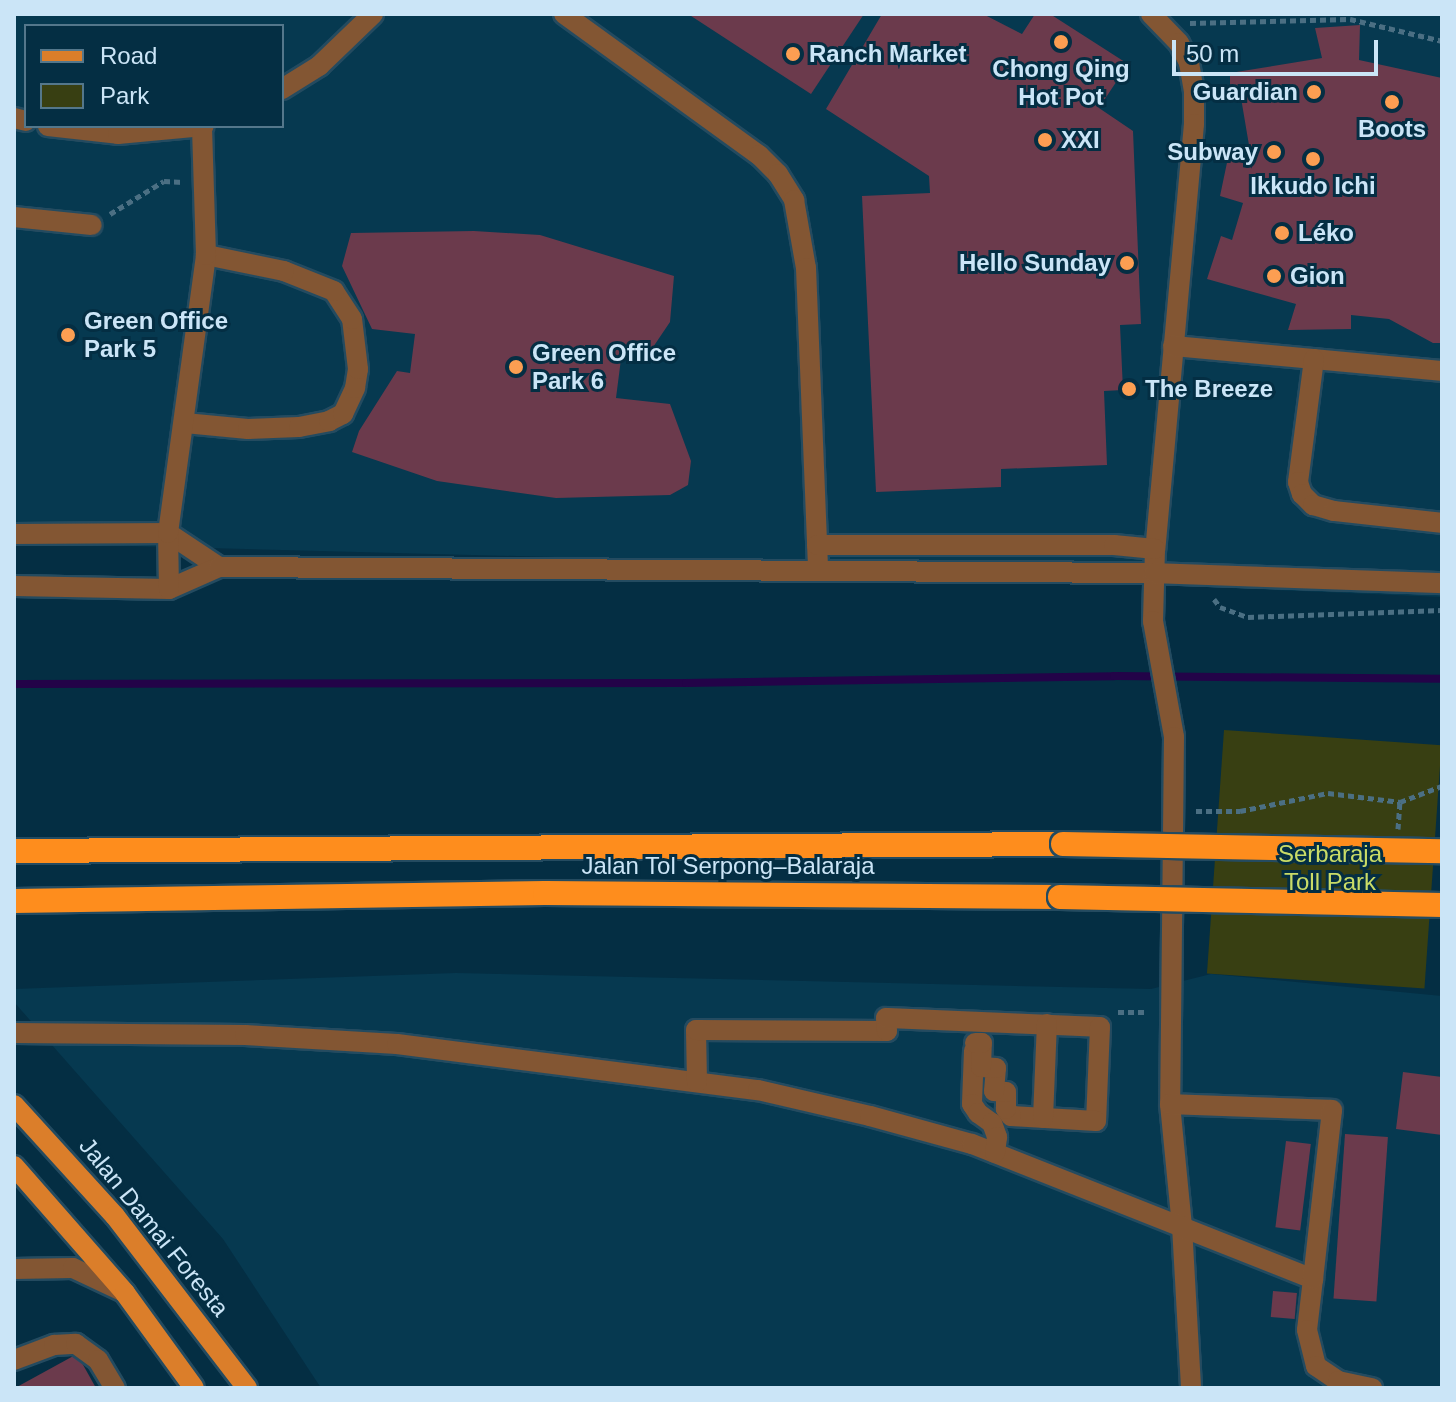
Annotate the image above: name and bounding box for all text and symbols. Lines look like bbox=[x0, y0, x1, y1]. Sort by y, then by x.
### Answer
legend bbox=[24, 24, 284, 128]
scale bar bbox=[1176, 24, 1382, 74]
marker: Chong Qing Hot Pot bbox=[1052, 33, 1070, 51]
place label: Ranch Market bbox=[809, 40, 966, 68]
text: 50 m bbox=[1186, 40, 1239, 67]
text: Road bbox=[100, 42, 157, 69]
marker: Ranch Market bbox=[784, 45, 802, 63]
place label: Chong Qing Hot Pot bbox=[992, 55, 1130, 111]
place label: Guardian bbox=[1193, 78, 1298, 106]
text: Park bbox=[100, 82, 149, 109]
marker: Guardian bbox=[1305, 83, 1323, 101]
marker: Boots bbox=[1383, 93, 1401, 111]
place label: Boots bbox=[1358, 115, 1426, 143]
place label: XXI bbox=[1061, 126, 1100, 154]
marker: XXI bbox=[1036, 131, 1054, 149]
place label: Subway bbox=[1167, 138, 1258, 166]
marker: Subway bbox=[1265, 143, 1283, 161]
marker: Ikkudo Ichi bbox=[1304, 150, 1322, 168]
place label: Ikkudo Ichi bbox=[1250, 172, 1376, 200]
place label: Léko bbox=[1298, 219, 1354, 247]
marker: Léko bbox=[1273, 224, 1291, 242]
place label: Hello Sunday bbox=[959, 249, 1111, 277]
marker: Hello Sunday bbox=[1118, 254, 1136, 272]
place label: Gion bbox=[1290, 262, 1345, 290]
marker: Gion bbox=[1265, 267, 1283, 285]
place label: Green Office Park 5 bbox=[84, 307, 228, 363]
marker: Green Office Park 5 bbox=[59, 326, 77, 344]
place label: Green Office Park 6 bbox=[532, 339, 676, 395]
marker: Green Office Park 6 bbox=[507, 358, 525, 376]
place label: The Breeze bbox=[1145, 375, 1273, 403]
marker: The Breeze bbox=[1120, 380, 1138, 398]
park label: Serbaraja Toll Park bbox=[1278, 840, 1382, 896]
street label: Jalan Tol Serpong–Balaraja bbox=[581, 852, 875, 880]
street label: Jalan Damai Foresta bbox=[73, 1132, 235, 1322]

